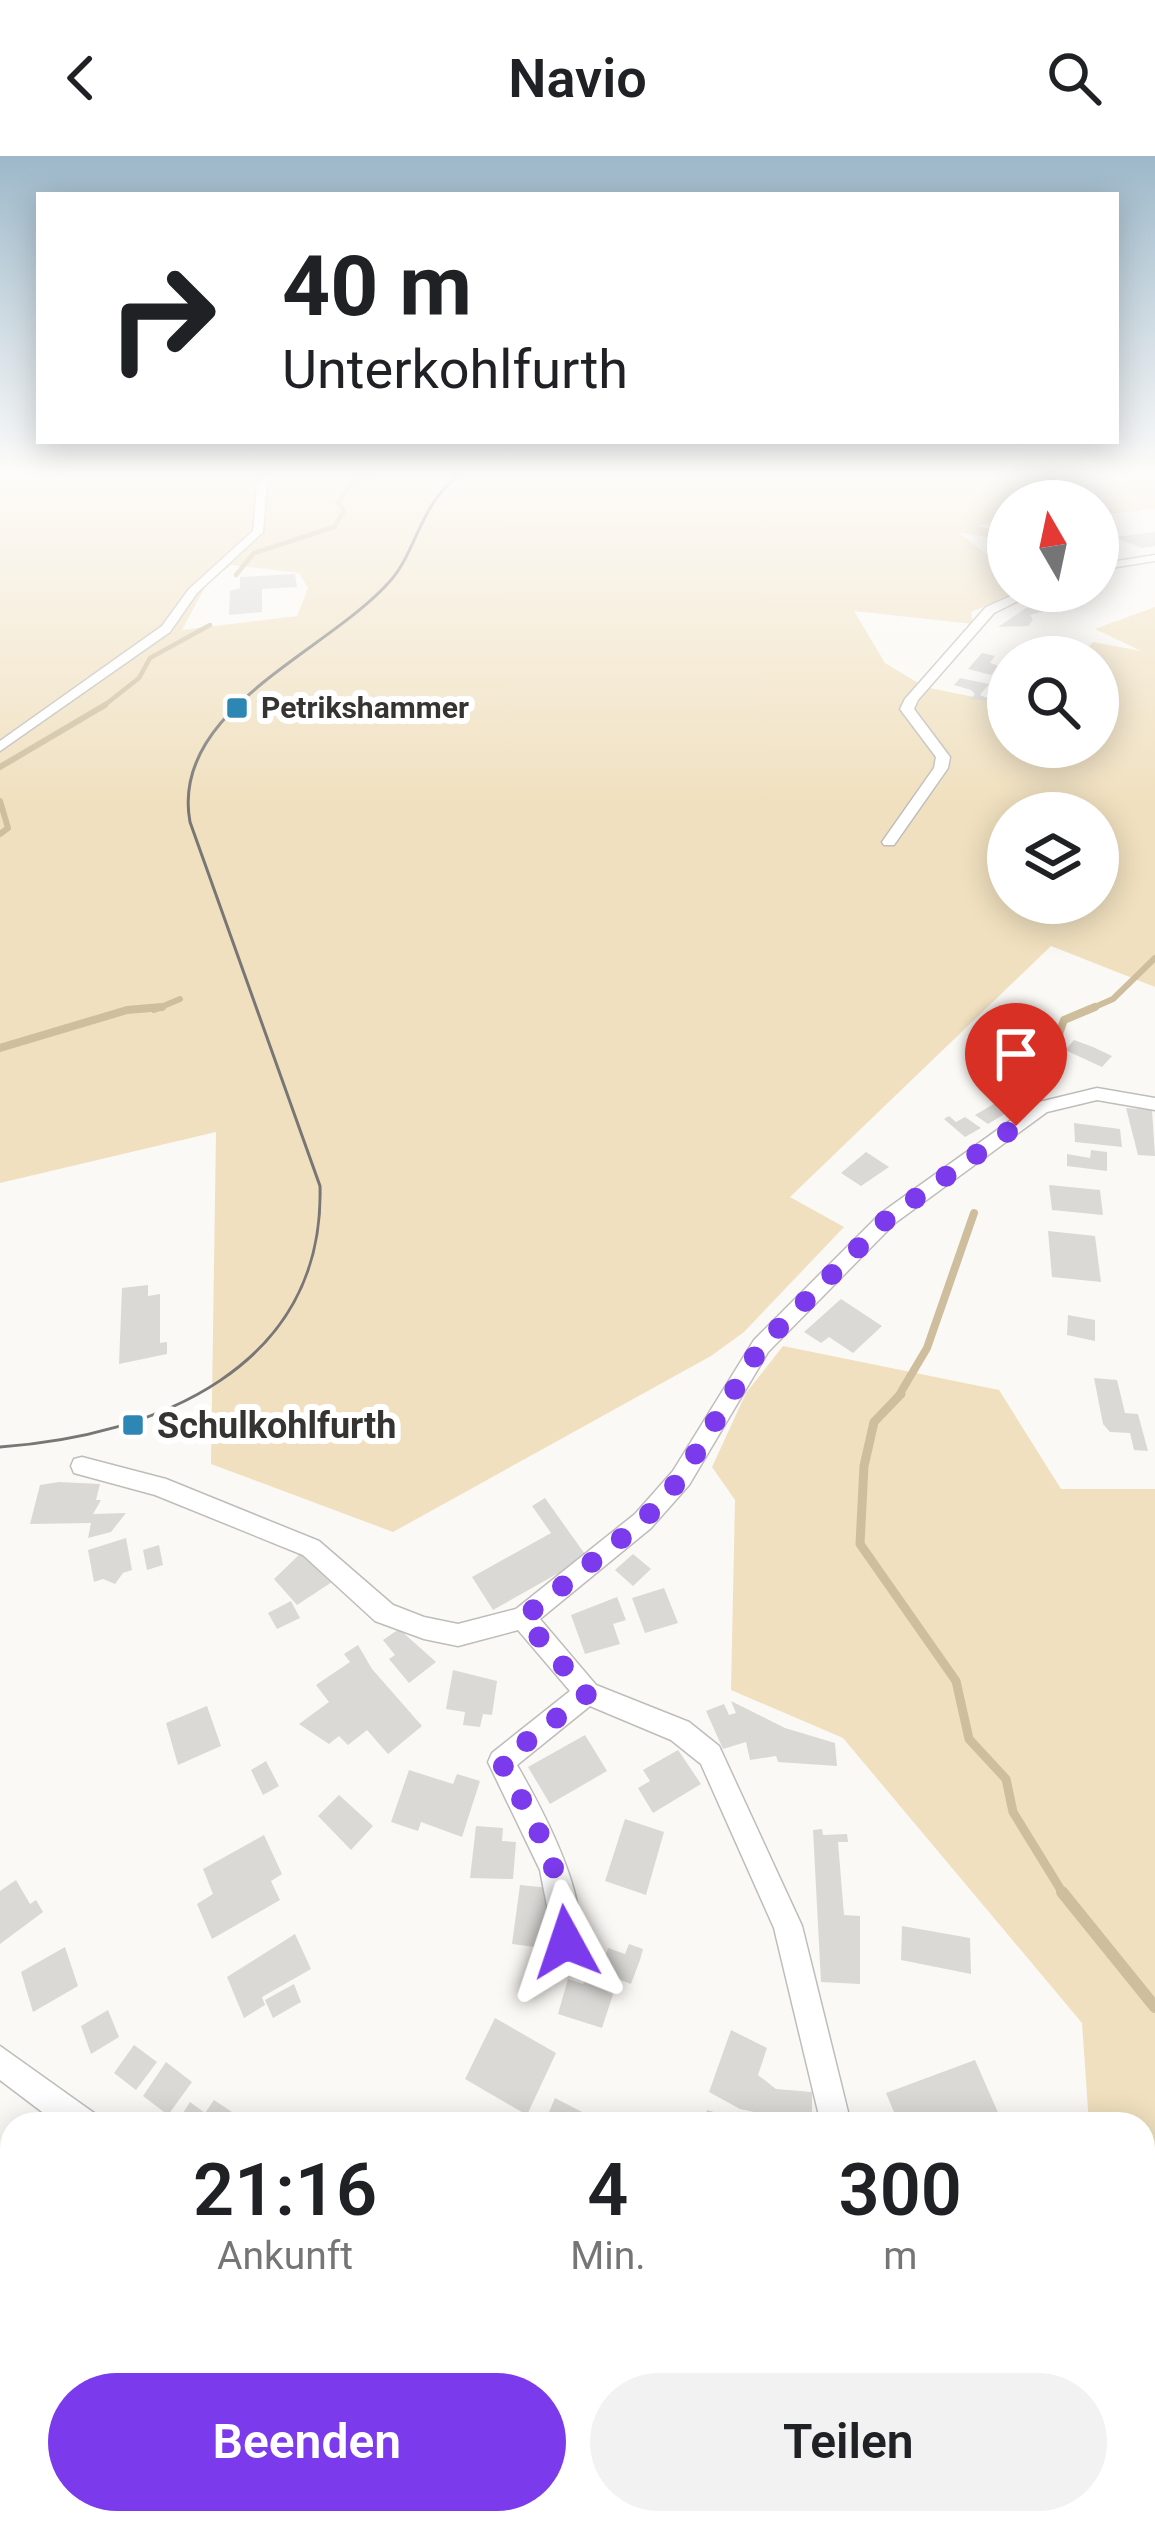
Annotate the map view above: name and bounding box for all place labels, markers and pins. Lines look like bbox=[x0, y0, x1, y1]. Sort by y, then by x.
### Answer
place label: Petrikshammer bbox=[261, 690, 469, 725]
marker: Petrikshammer bbox=[224, 695, 250, 721]
pin bbox=[965, 1003, 1067, 1126]
place label: Schulkohlfurth bbox=[157, 1405, 396, 1447]
marker: Schulkohlfurth bbox=[120, 1412, 146, 1438]

